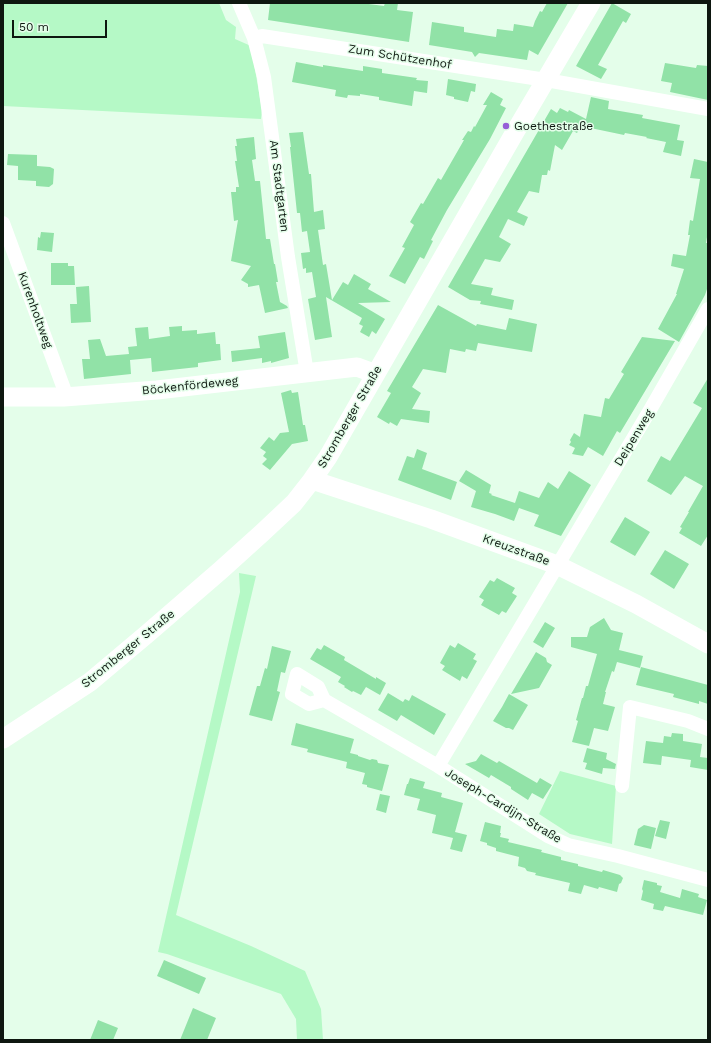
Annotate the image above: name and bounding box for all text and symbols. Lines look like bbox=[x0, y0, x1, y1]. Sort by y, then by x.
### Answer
scale bar bbox=[14, 12, 109, 38]
text: 50 m bbox=[19, 20, 49, 34]
street label: Zum Schützenhof bbox=[347, 42, 453, 72]
place label: Goethestraße bbox=[514, 119, 593, 133]
marker: Goethestraße bbox=[501, 121, 511, 131]
street label: Am Stadtgarten bbox=[266, 139, 292, 233]
street label: Kurenholtweg bbox=[15, 270, 55, 350]
street label: Stromberger Straße bbox=[315, 363, 385, 471]
street label: Böckenfördeweg bbox=[141, 374, 239, 398]
street label: Deipenweg bbox=[611, 407, 657, 469]
street label: Kreuzstraße bbox=[480, 531, 552, 569]
street label: Stromberger Straße bbox=[78, 607, 178, 691]
street label: Joseph-Cardijn-Straße bbox=[442, 765, 564, 847]

